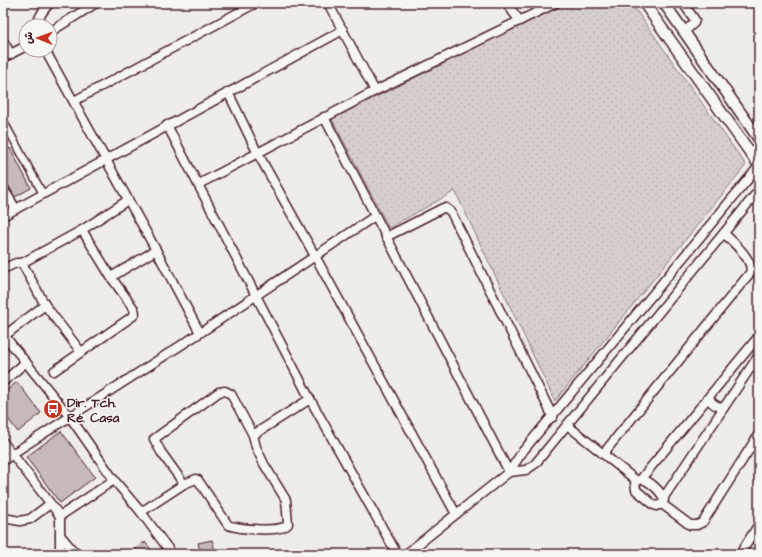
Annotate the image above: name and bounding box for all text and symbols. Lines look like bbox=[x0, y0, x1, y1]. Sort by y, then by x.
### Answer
north arrow bbox=[18, 18, 58, 58]
text: ش bbox=[21, 32, 36, 44]
place label: Dir. Tch. Ré. Casa bbox=[67, 394, 120, 427]
bus stop icon: Dir. Tch. Ré. Casa bbox=[42, 398, 64, 420]

